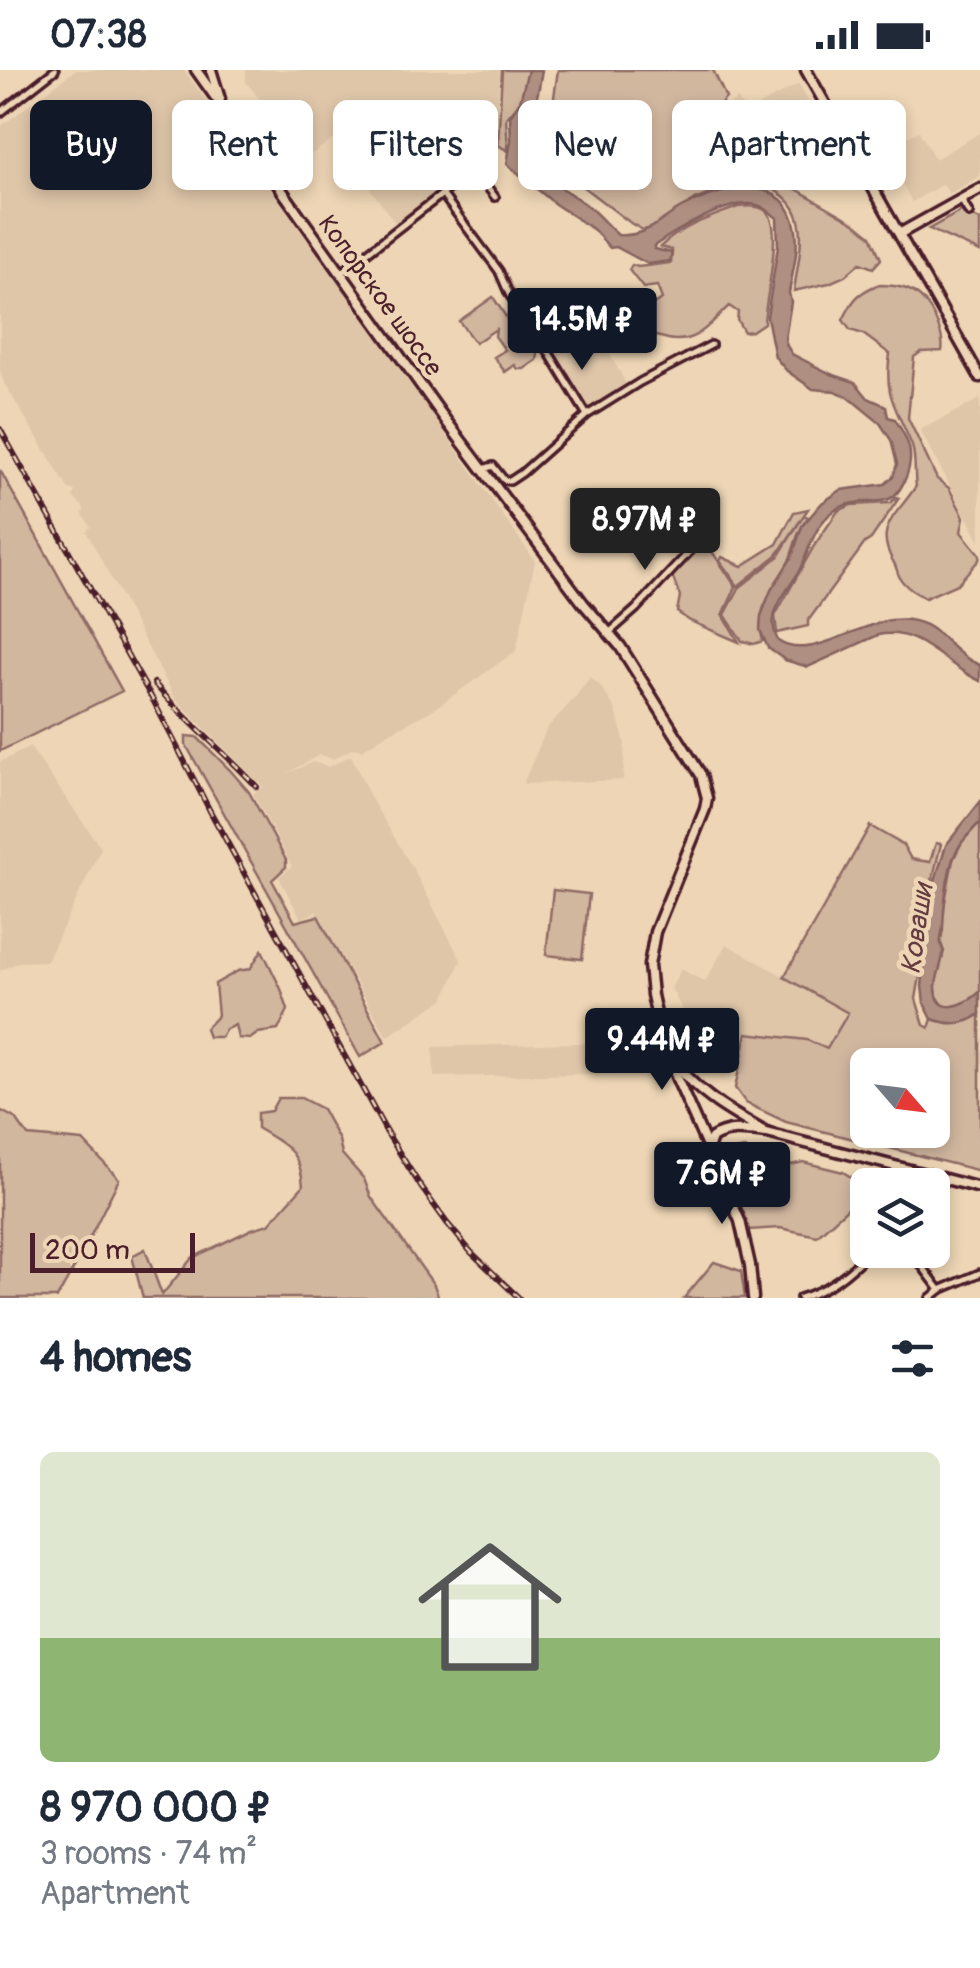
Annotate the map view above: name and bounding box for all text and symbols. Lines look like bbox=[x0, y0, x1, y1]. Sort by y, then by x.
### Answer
text: 07:38 bbox=[50, 11, 147, 59]
chip: Buy bbox=[30, 100, 152, 190]
chip: Rent bbox=[172, 100, 313, 190]
chip: Filters bbox=[333, 100, 498, 190]
chip: New bbox=[518, 100, 652, 190]
chip: Apartment bbox=[672, 100, 906, 190]
street label: Копорское шоссе bbox=[311, 209, 449, 383]
pin: 14.5M ₽ bbox=[490, 288, 674, 373]
text: 14.5M ₽ bbox=[530, 300, 634, 340]
pin: 8.97M ₽ bbox=[553, 488, 737, 573]
text: 8.97M ₽ bbox=[592, 500, 698, 540]
water label: Коваши bbox=[894, 879, 942, 976]
pin: 9.44M ₽ bbox=[570, 1008, 754, 1093]
text: 9.44M ₽ bbox=[607, 1020, 717, 1060]
north arrow bbox=[850, 1048, 950, 1148]
map controls bbox=[850, 1048, 950, 1268]
pin: 7.6M ₽ bbox=[641, 1142, 803, 1227]
text: 7.6M ₽ bbox=[676, 1154, 768, 1194]
button: layers bbox=[850, 1168, 950, 1268]
scale bar bbox=[30, 1228, 195, 1272]
text: 200 m bbox=[45, 1233, 130, 1268]
icon: filters bbox=[885, 1331, 940, 1386]
text: 4 homes bbox=[40, 1332, 191, 1384]
icon: home bbox=[400, 1517, 580, 1697]
text: 8 970 000 ₽ bbox=[40, 1782, 272, 1834]
text: 3 rooms · 74 m² bbox=[40, 1834, 257, 1874]
text: Apartment bbox=[40, 1874, 189, 1914]

